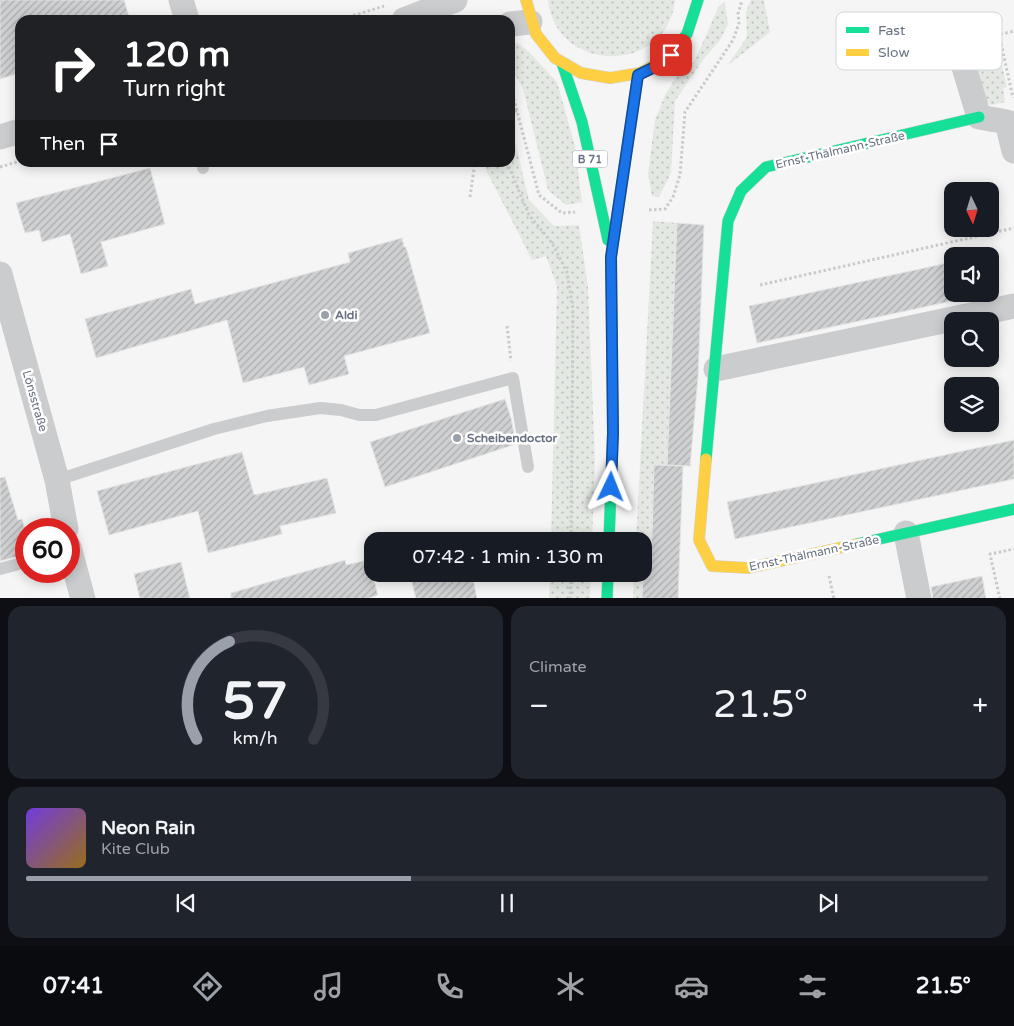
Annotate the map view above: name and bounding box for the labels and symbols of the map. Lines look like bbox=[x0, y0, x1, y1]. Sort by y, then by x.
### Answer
legend bbox=[836, 12, 1002, 70]
text: Fast bbox=[878, 22, 906, 39]
pin bbox=[650, 34, 692, 76]
text: Slow bbox=[878, 44, 910, 61]
street label: Ernst-Thälmann-Straße bbox=[774, 128, 906, 172]
road number: B 71 bbox=[572, 150, 608, 168]
north arrow bbox=[944, 182, 999, 238]
place label: Aldi bbox=[335, 308, 357, 322]
marker: Aldi bbox=[319, 309, 331, 321]
street label: Lönsstraße bbox=[20, 369, 50, 433]
place label: Scheibendoctor bbox=[467, 431, 558, 445]
marker: Scheibendoctor bbox=[451, 432, 463, 444]
position arrow bbox=[584, 460, 636, 512]
speed limit sign: 60 bbox=[15, 518, 80, 583]
street label: Ernst-Thälmann-Straße bbox=[748, 532, 880, 574]

